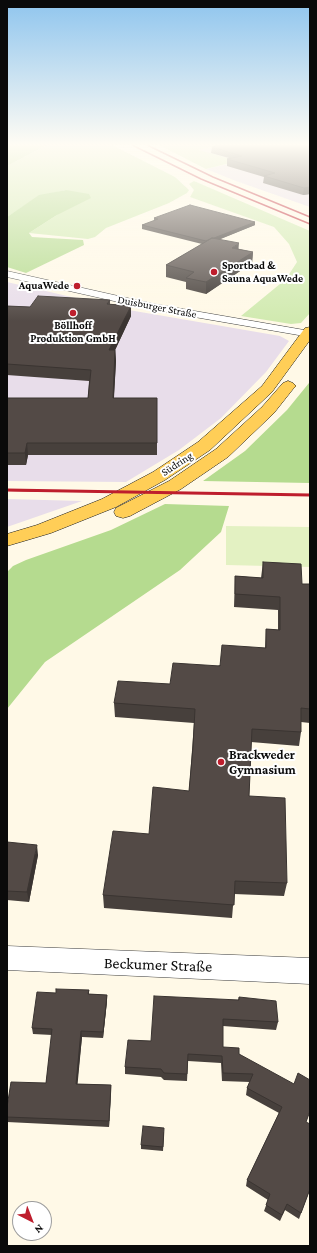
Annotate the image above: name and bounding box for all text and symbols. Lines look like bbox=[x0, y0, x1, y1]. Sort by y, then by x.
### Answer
place label: Sportbad & Sauna AquaWede bbox=[222, 259, 303, 285]
marker: Sportbad & Sauna AquaWede bbox=[209, 267, 219, 277]
place label: AquaWede bbox=[19, 279, 69, 293]
marker: AquaWede bbox=[72, 281, 82, 291]
street label: Duisburger Straße bbox=[116, 293, 198, 321]
marker: Böllhoff Produktion GmbH bbox=[68, 308, 78, 318]
place label: Böllhoff Produktion GmbH bbox=[30, 319, 116, 345]
street label: Südring bbox=[159, 449, 195, 479]
place label: Brackweder Gymnasium bbox=[229, 747, 296, 778]
marker: Brackweder Gymnasium bbox=[216, 757, 226, 767]
street label: Beckumer Straße bbox=[103, 954, 213, 976]
north arrow bbox=[12, 1201, 52, 1241]
text: N bbox=[33, 1222, 46, 1236]

